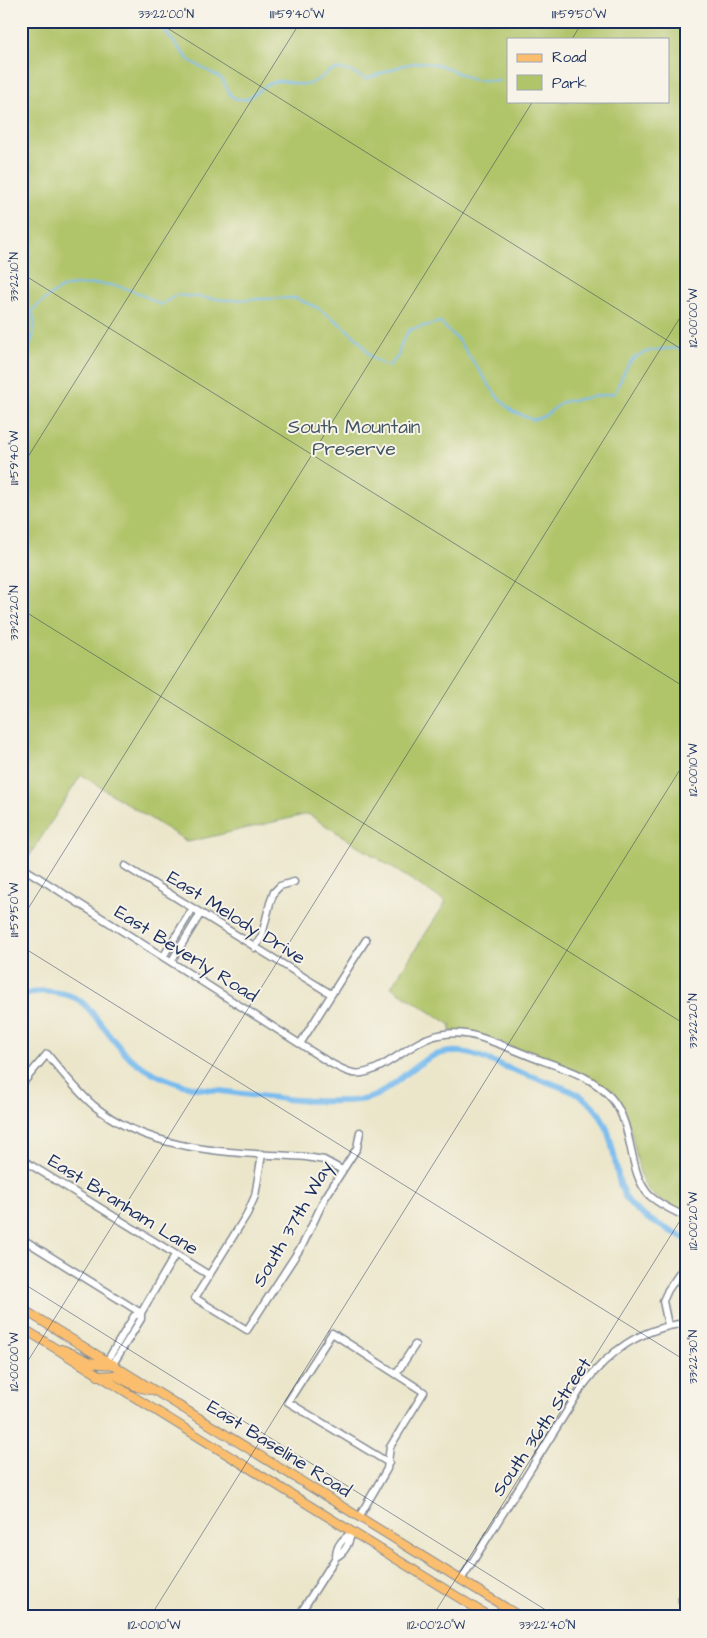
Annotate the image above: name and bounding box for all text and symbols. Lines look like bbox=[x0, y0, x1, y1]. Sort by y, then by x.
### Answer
text: 33°22'00"N bbox=[138, 6, 194, 23]
text: 111°59'40"W bbox=[270, 6, 325, 23]
text: 111°59'50"W bbox=[552, 6, 607, 23]
legend bbox=[507, 38, 670, 102]
text: Road bbox=[552, 47, 587, 68]
text: Park bbox=[552, 73, 587, 94]
text: 33°22'10"N bbox=[6, 252, 23, 302]
text: 112°00'00"W bbox=[685, 288, 702, 347]
park label: South Mountain Preserve bbox=[288, 414, 420, 463]
text: 111°59'40"W bbox=[6, 430, 23, 485]
text: 33°22'20"N bbox=[6, 585, 23, 641]
text: 112°00'10"W bbox=[685, 743, 702, 796]
street label: East Melody Drive bbox=[161, 864, 311, 972]
text: 111°59'50"W bbox=[6, 882, 23, 937]
street label: East Beverly Road bbox=[108, 899, 263, 1010]
text: 33°22'20"N bbox=[685, 993, 702, 1049]
street label: East Branham Lane bbox=[43, 1148, 203, 1262]
street label: South 37th Way bbox=[246, 1156, 341, 1292]
text: 112°00'20"W bbox=[685, 1191, 702, 1250]
text: 33°22'30"N bbox=[685, 1329, 702, 1384]
text: 112°00'00"W bbox=[6, 1332, 23, 1391]
street label: South 36th Street bbox=[485, 1352, 599, 1502]
street label: East Baseline Road bbox=[202, 1394, 357, 1504]
text: 112°00'10"W bbox=[128, 1617, 181, 1634]
text: 112°00'20"W bbox=[407, 1617, 466, 1634]
text: 33°22'40"N bbox=[519, 1617, 576, 1634]

